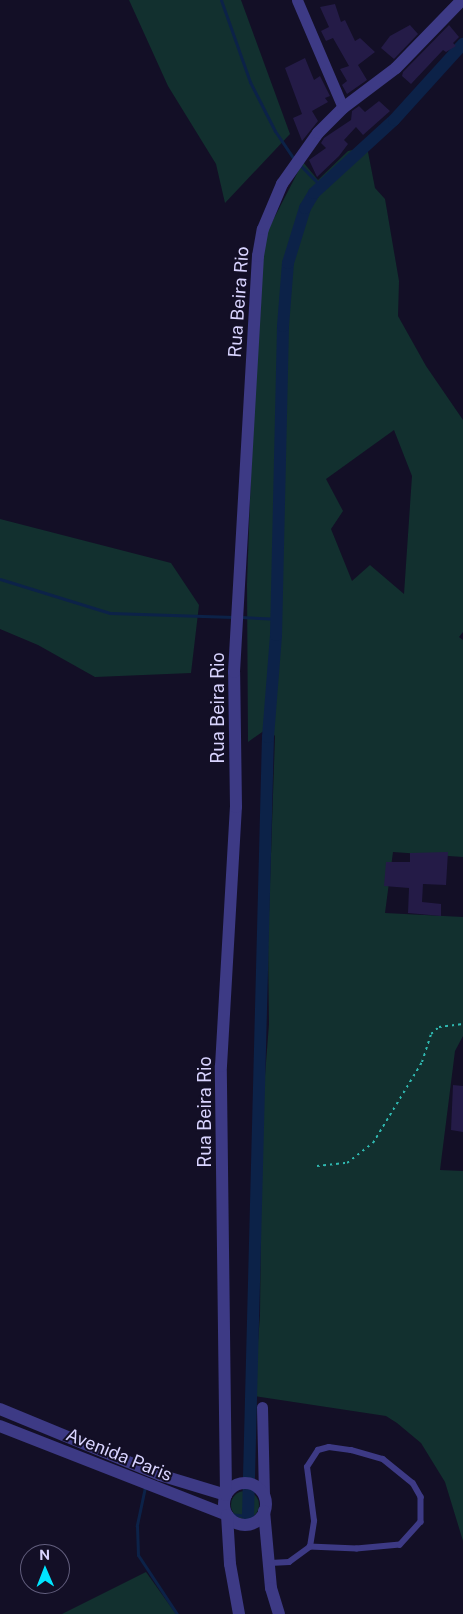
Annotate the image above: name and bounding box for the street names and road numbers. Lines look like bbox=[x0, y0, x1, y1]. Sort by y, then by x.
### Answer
street label: Rua Beira Rio bbox=[224, 246, 254, 358]
street label: Rua Beira Rio bbox=[207, 652, 229, 764]
street label: Rua Beira Rio bbox=[194, 1056, 216, 1168]
street label: Avenida Paris bbox=[63, 1424, 175, 1486]

